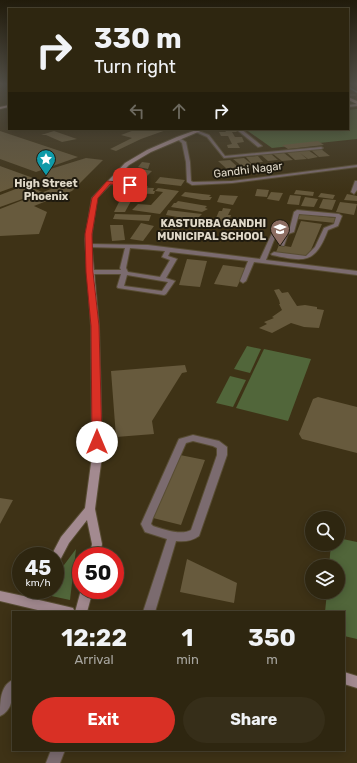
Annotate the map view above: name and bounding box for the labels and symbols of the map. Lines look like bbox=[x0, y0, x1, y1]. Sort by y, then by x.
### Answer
place icon: High Street Phoenix bbox=[35, 148, 57, 176]
street label: Gandhi Nagar bbox=[213, 159, 284, 181]
pin bbox=[113, 168, 147, 202]
place label: High Street Phoenix bbox=[14, 177, 78, 203]
place label: KASTURBA GANDHI MUNICIPAL SCHOOL bbox=[157, 217, 266, 243]
school or university icon: KASTURBA GANDHI MUNICIPAL SCHOOL bbox=[269, 218, 291, 246]
position arrow bbox=[76, 421, 118, 463]
speed limit sign: 50 bbox=[72, 547, 124, 599]

